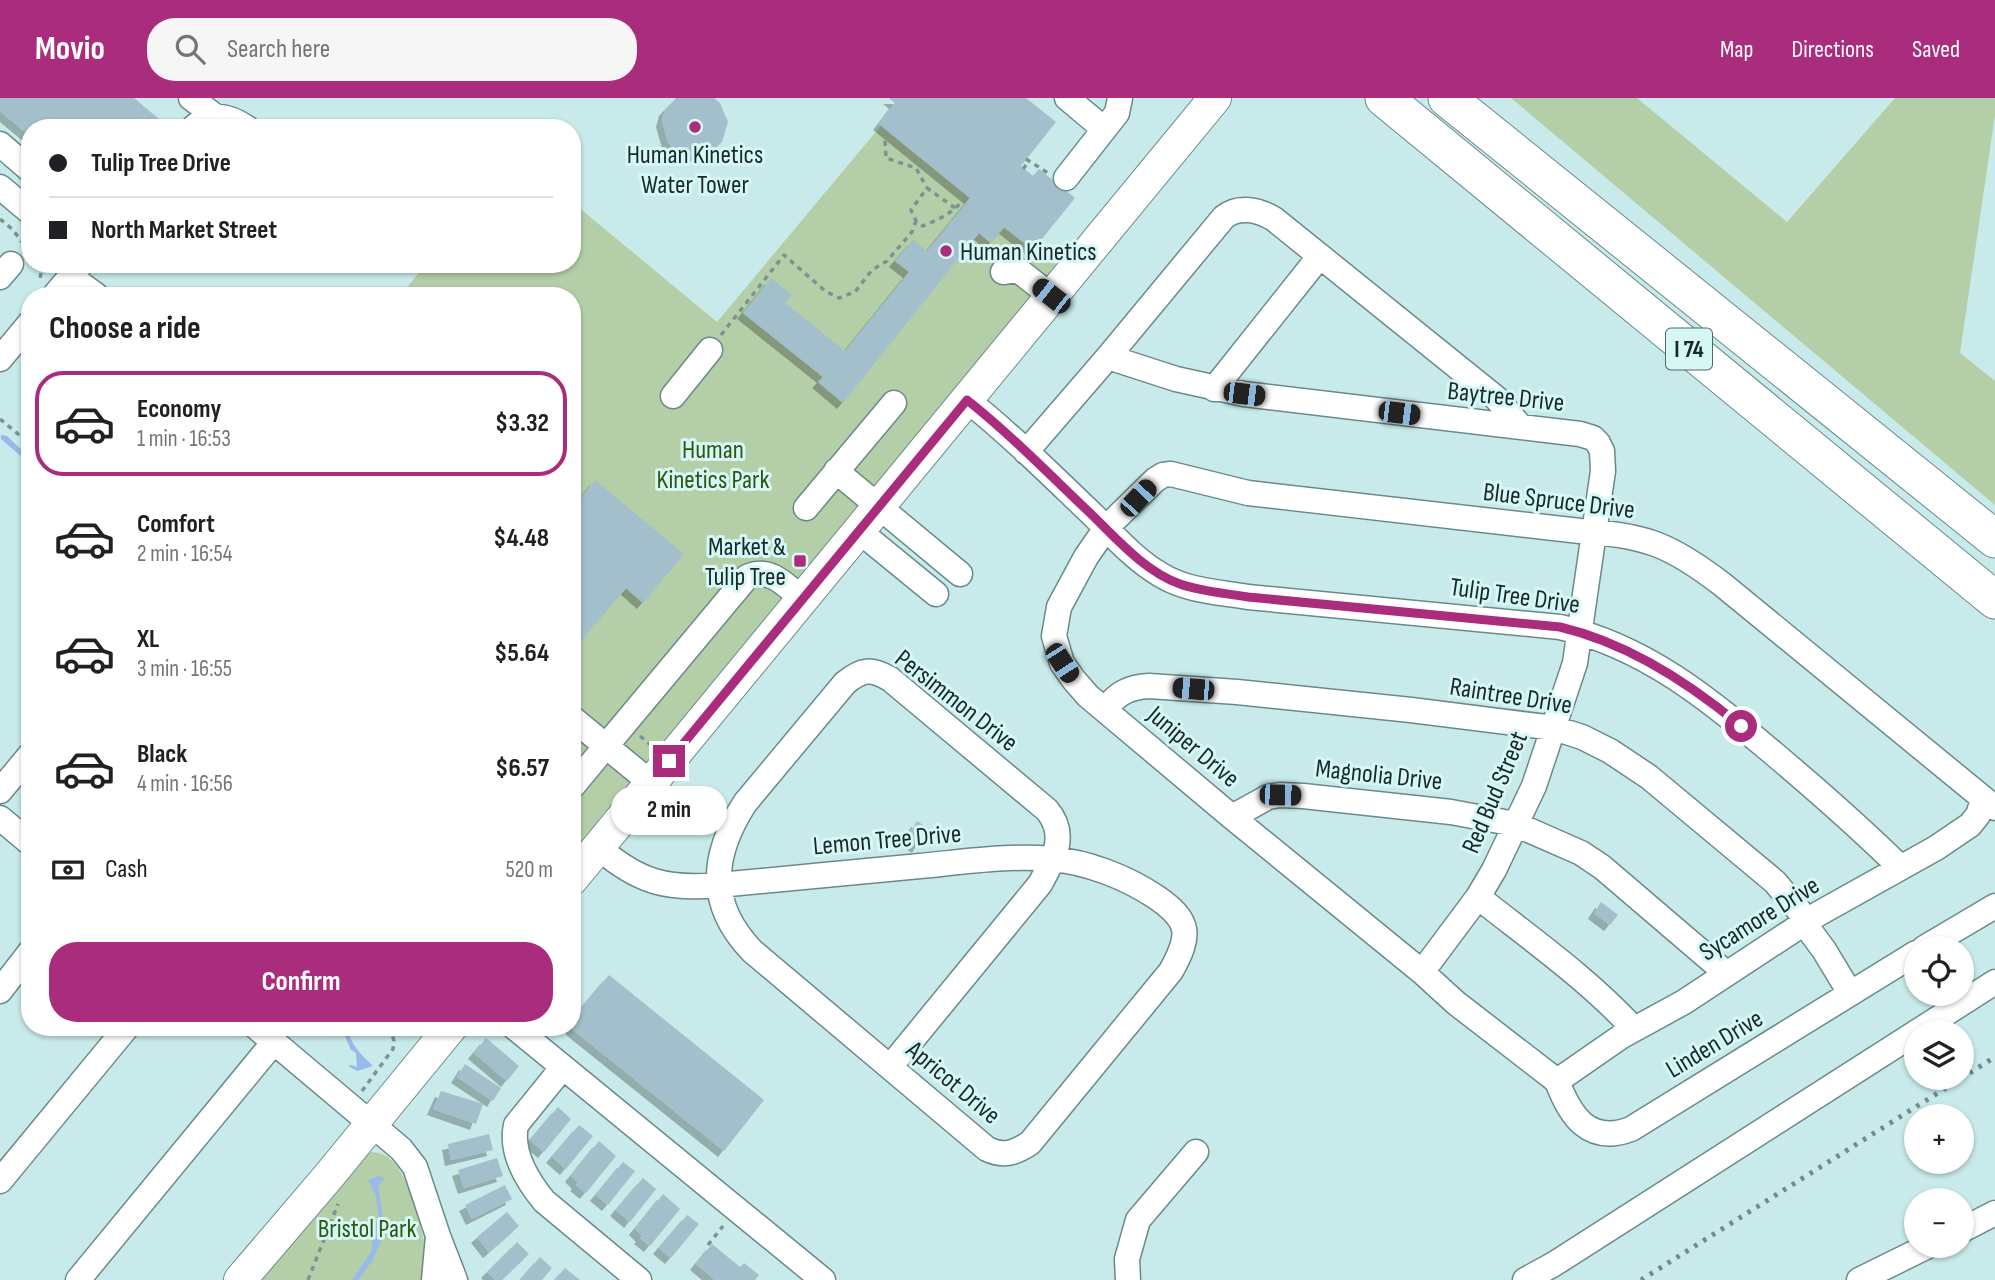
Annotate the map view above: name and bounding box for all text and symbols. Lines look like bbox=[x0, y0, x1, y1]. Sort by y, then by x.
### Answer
search box bbox=[147, 18, 637, 81]
text: Movio bbox=[35, 29, 105, 69]
icon: search bbox=[171, 30, 209, 68]
text: Search here bbox=[227, 34, 330, 65]
text: Map bbox=[1720, 35, 1753, 64]
text: Directions bbox=[1791, 35, 1874, 64]
text: Saved bbox=[1912, 35, 1960, 64]
marker: Human Kinetics Water Tower bbox=[687, 119, 703, 135]
place label: Human Kinetics Water Tower bbox=[627, 140, 763, 201]
text: Tulip Tree Drive bbox=[91, 148, 231, 179]
text: North Market Street bbox=[91, 215, 277, 246]
place label: Human Kinetics bbox=[960, 237, 1097, 268]
marker: Human Kinetics bbox=[938, 243, 954, 259]
car bbox=[1028, 275, 1075, 317]
text: Choose a ride bbox=[49, 309, 201, 348]
road number: I 74 bbox=[1666, 328, 1712, 370]
street label: Baytree Drive bbox=[1446, 376, 1566, 419]
car bbox=[1222, 381, 1267, 407]
icon: car bbox=[53, 392, 116, 455]
text: Economy bbox=[137, 394, 221, 425]
car bbox=[1377, 400, 1422, 426]
text: $3.32 bbox=[495, 408, 549, 439]
text: 1 min · 16:53 bbox=[137, 425, 231, 453]
park label: Human Kinetics Park bbox=[657, 435, 769, 496]
car bbox=[1116, 475, 1161, 521]
street label: Blue Spruce Drive bbox=[1481, 477, 1636, 526]
icon: car bbox=[53, 507, 116, 570]
text: Comfort bbox=[137, 509, 215, 540]
text: $4.48 bbox=[493, 523, 549, 554]
place label: Market & Tulip Tree bbox=[705, 532, 786, 593]
text: 2 min · 16:54 bbox=[137, 540, 232, 568]
marker: Market & Tulip Tree bbox=[792, 553, 808, 569]
street label: Tulip Tree Drive bbox=[1448, 572, 1582, 621]
icon: car bbox=[53, 622, 116, 685]
text: XL bbox=[137, 624, 159, 655]
text: $5.64 bbox=[494, 638, 549, 669]
car bbox=[1042, 640, 1083, 686]
street label: Persimmon Drive bbox=[888, 644, 1024, 759]
text: 3 min · 16:55 bbox=[137, 655, 232, 683]
street label: Raintree Drive bbox=[1447, 672, 1574, 721]
car bbox=[1172, 677, 1215, 701]
street label: Juniper Drive bbox=[1140, 699, 1245, 794]
route start bbox=[1725, 710, 1757, 742]
street label: Red Bud Street bbox=[1456, 727, 1535, 858]
icon: car bbox=[53, 737, 116, 800]
text: Black bbox=[137, 739, 187, 770]
route end bbox=[653, 745, 685, 777]
text: $6.57 bbox=[495, 753, 549, 784]
street label: Magnolia Drive bbox=[1314, 753, 1444, 798]
text: 4 min · 16:56 bbox=[137, 770, 233, 798]
car bbox=[1259, 784, 1302, 806]
callout: 2 min bbox=[611, 786, 727, 834]
text: 2 min bbox=[647, 796, 691, 824]
street label: Lemon Tree Drive bbox=[812, 819, 963, 862]
icon: cash bbox=[49, 851, 87, 889]
text: Cash bbox=[105, 854, 148, 885]
text: 520 m bbox=[506, 856, 553, 884]
street label: Sycamore Drive bbox=[1694, 870, 1825, 968]
map controls bbox=[1904, 936, 1974, 1258]
button: locate bbox=[1904, 936, 1974, 1006]
button: Confirm bbox=[49, 942, 553, 1022]
street label: Linden Drive bbox=[1661, 1003, 1769, 1085]
button: layers bbox=[1904, 1020, 1974, 1090]
street label: Apricot Drive bbox=[899, 1034, 1006, 1131]
button: + bbox=[1904, 1104, 1974, 1174]
button: − bbox=[1904, 1188, 1974, 1258]
park label: Bristol Park bbox=[318, 1214, 416, 1245]

